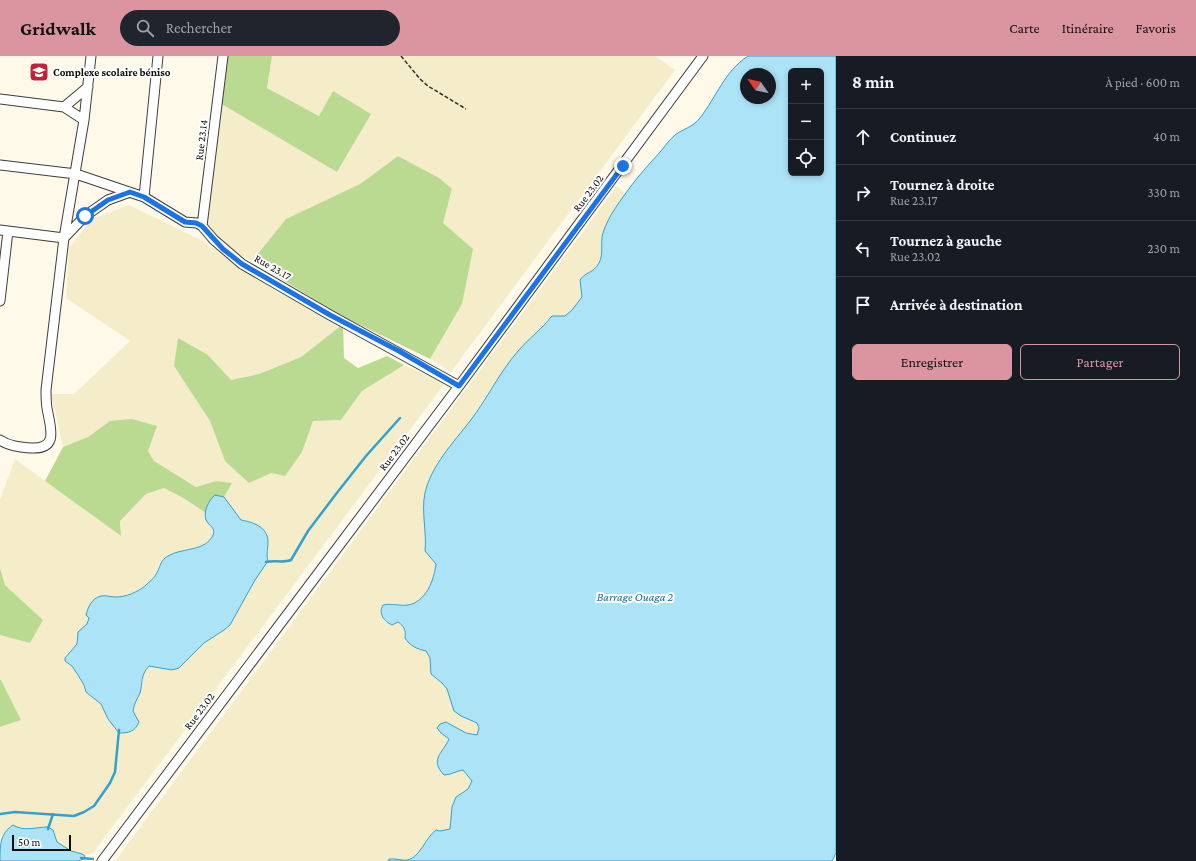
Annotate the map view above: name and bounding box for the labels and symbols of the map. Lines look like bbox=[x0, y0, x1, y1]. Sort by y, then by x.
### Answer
school or university icon: Complexe scolaire béniso bbox=[28, 61, 50, 83]
place label: Complexe scolaire béniso bbox=[53, 66, 171, 78]
north arrow bbox=[740, 68, 776, 104]
street label: Rue 23.14 bbox=[193, 119, 209, 161]
route end bbox=[614, 157, 632, 175]
street label: Rue 23.02 bbox=[570, 172, 606, 214]
route start bbox=[76, 207, 94, 225]
street label: Rue 23.17 bbox=[253, 252, 293, 282]
street label: Rue 23.02 bbox=[376, 431, 412, 473]
water label: Barrage Ouaga 2 bbox=[597, 590, 674, 604]
street label: Rue 23.02 bbox=[181, 690, 217, 732]
scale bar bbox=[12, 833, 71, 852]

